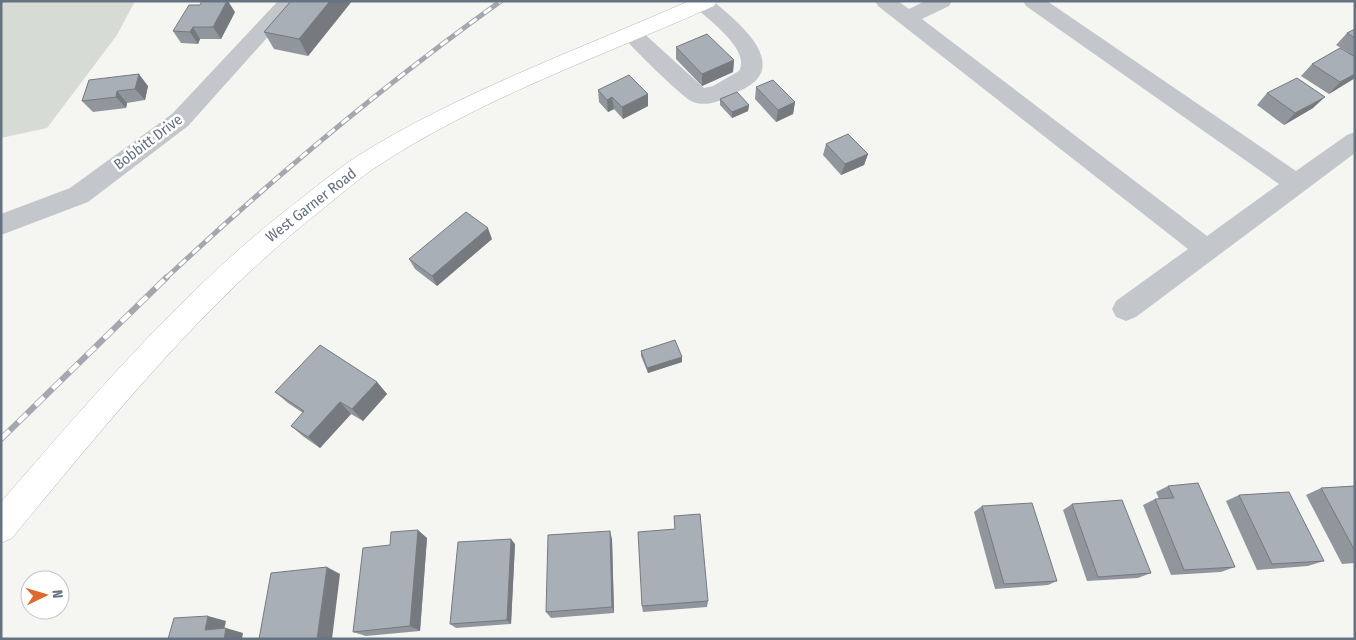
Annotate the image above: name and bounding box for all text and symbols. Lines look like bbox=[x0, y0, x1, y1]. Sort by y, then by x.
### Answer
street label: Bobbitt Drive bbox=[110, 110, 186, 174]
street label: West Garner Road bbox=[262, 164, 360, 246]
north arrow bbox=[20, 570, 70, 620]
text: N bbox=[49, 589, 66, 599]

